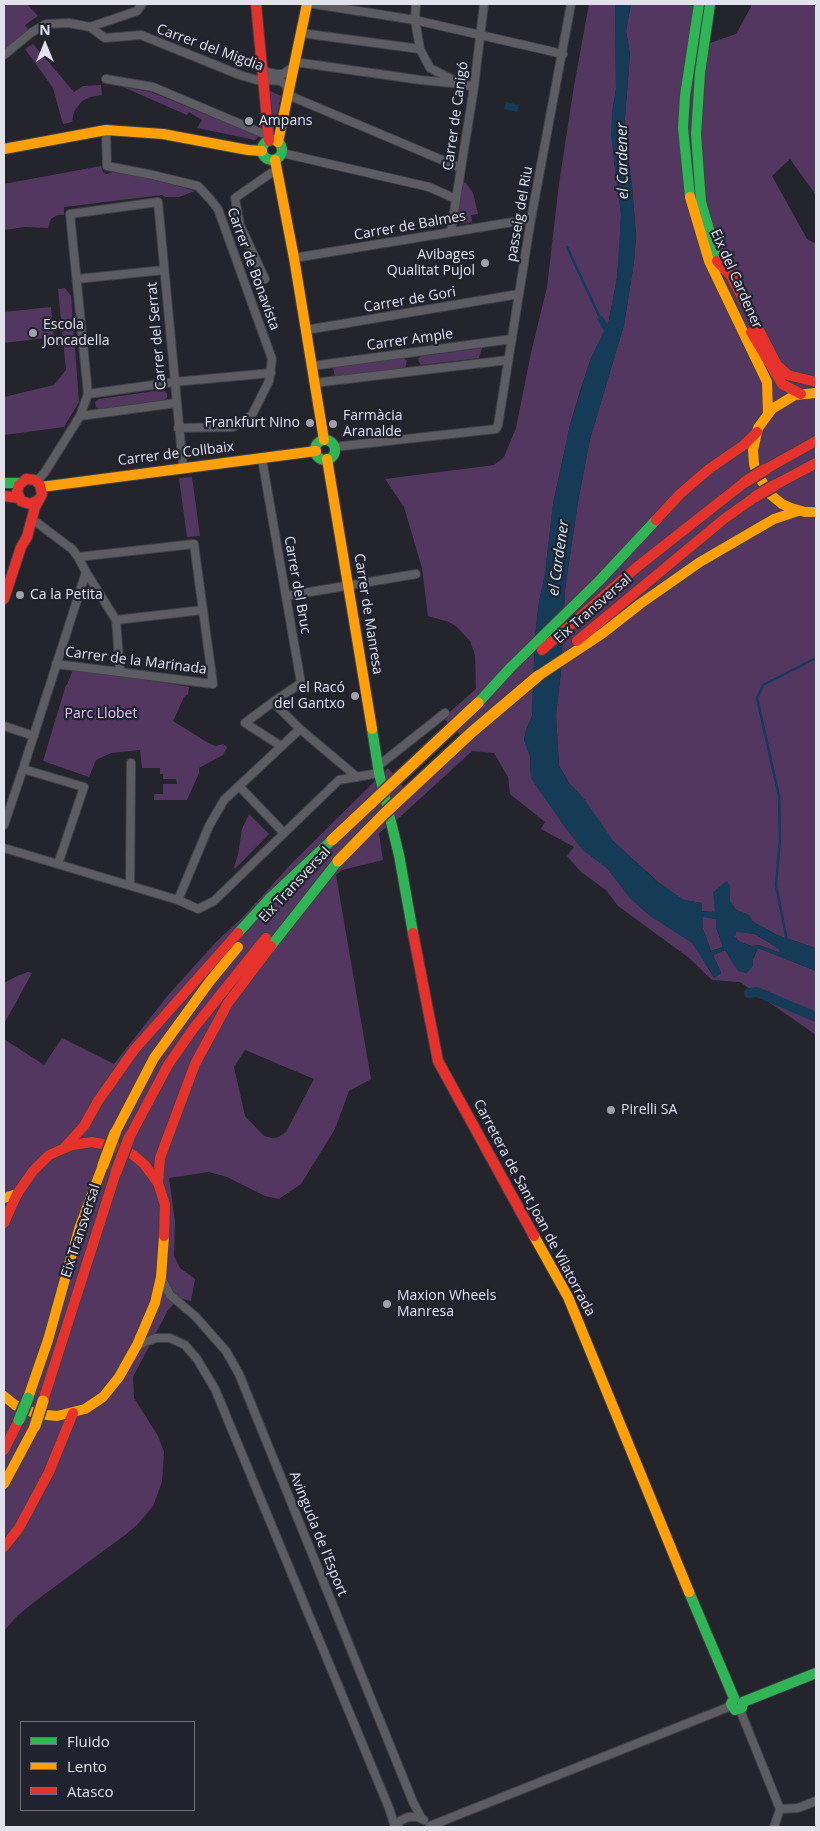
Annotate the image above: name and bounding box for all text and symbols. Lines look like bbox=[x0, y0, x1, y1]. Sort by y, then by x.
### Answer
north arrow bbox=[20, 20, 70, 70]
text: N bbox=[39, 20, 51, 39]
street label: Carrer del Migdia bbox=[154, 21, 266, 75]
street label: Carrer de Canigó bbox=[440, 60, 472, 172]
place label: Ampans bbox=[259, 113, 312, 129]
marker: Ampans bbox=[243, 115, 255, 127]
water label: el Cardener bbox=[613, 123, 633, 199]
street label: passeig del Riu bbox=[503, 165, 537, 263]
street label: Carrer de Bonavista bbox=[223, 205, 283, 333]
street label: Carrer de Balmes bbox=[353, 208, 467, 244]
street label: Eix del Cardener bbox=[707, 227, 765, 331]
place label: Avibages Qualitat Pujol bbox=[387, 247, 475, 280]
marker: Avibages Qualitat Pujol bbox=[479, 257, 491, 269]
street label: Carrer del Serrat bbox=[144, 281, 170, 391]
street label: Carrer de Gori bbox=[363, 284, 457, 316]
place label: Escola Joncadella bbox=[43, 317, 110, 350]
street label: Carrer Ample bbox=[366, 326, 454, 354]
marker: Escola Joncadella bbox=[27, 327, 39, 339]
place label: Farmàcia Aranalde bbox=[343, 408, 402, 441]
place label: Frankfurt Nino bbox=[205, 415, 300, 431]
marker: Frankfurt Nino bbox=[304, 417, 316, 429]
marker: Farmàcia Aranalde bbox=[327, 418, 339, 430]
street label: Carrer de Collbaix bbox=[117, 439, 235, 469]
water label: el Cardener bbox=[545, 519, 573, 597]
street label: Carrer del Bruc bbox=[280, 535, 314, 635]
street label: Carrer de Manresa bbox=[350, 552, 386, 676]
street label: Eix Transversal bbox=[551, 571, 635, 647]
place label: Ca la Petita bbox=[30, 587, 103, 603]
marker: Ca la Petita bbox=[14, 589, 26, 601]
street label: Carrer de la Marinada bbox=[64, 644, 208, 678]
place label: el Racó del Gantxo bbox=[274, 680, 345, 712]
marker: el Racó del Gantxo bbox=[349, 690, 361, 702]
park label: Parc Llobet bbox=[65, 706, 137, 722]
street label: Eix Transversal bbox=[256, 844, 334, 926]
street label: Carretera de Sant Joan de Vilatorrada bbox=[470, 1097, 598, 1319]
place label: Pirelli SA bbox=[621, 1102, 677, 1118]
marker: Pirelli SA bbox=[605, 1104, 617, 1116]
street label: Eix Transversal bbox=[58, 1182, 104, 1280]
place label: Maxion Wheels Manresa bbox=[397, 1288, 496, 1320]
marker: Maxion Wheels Manresa bbox=[381, 1298, 393, 1310]
street label: Avinguda de l'Esport bbox=[285, 1469, 351, 1599]
legend bbox=[20, 1721, 195, 1811]
text: Fluido bbox=[67, 1731, 110, 1751]
text: Lento bbox=[67, 1756, 107, 1776]
text: Atasco bbox=[67, 1781, 114, 1801]

